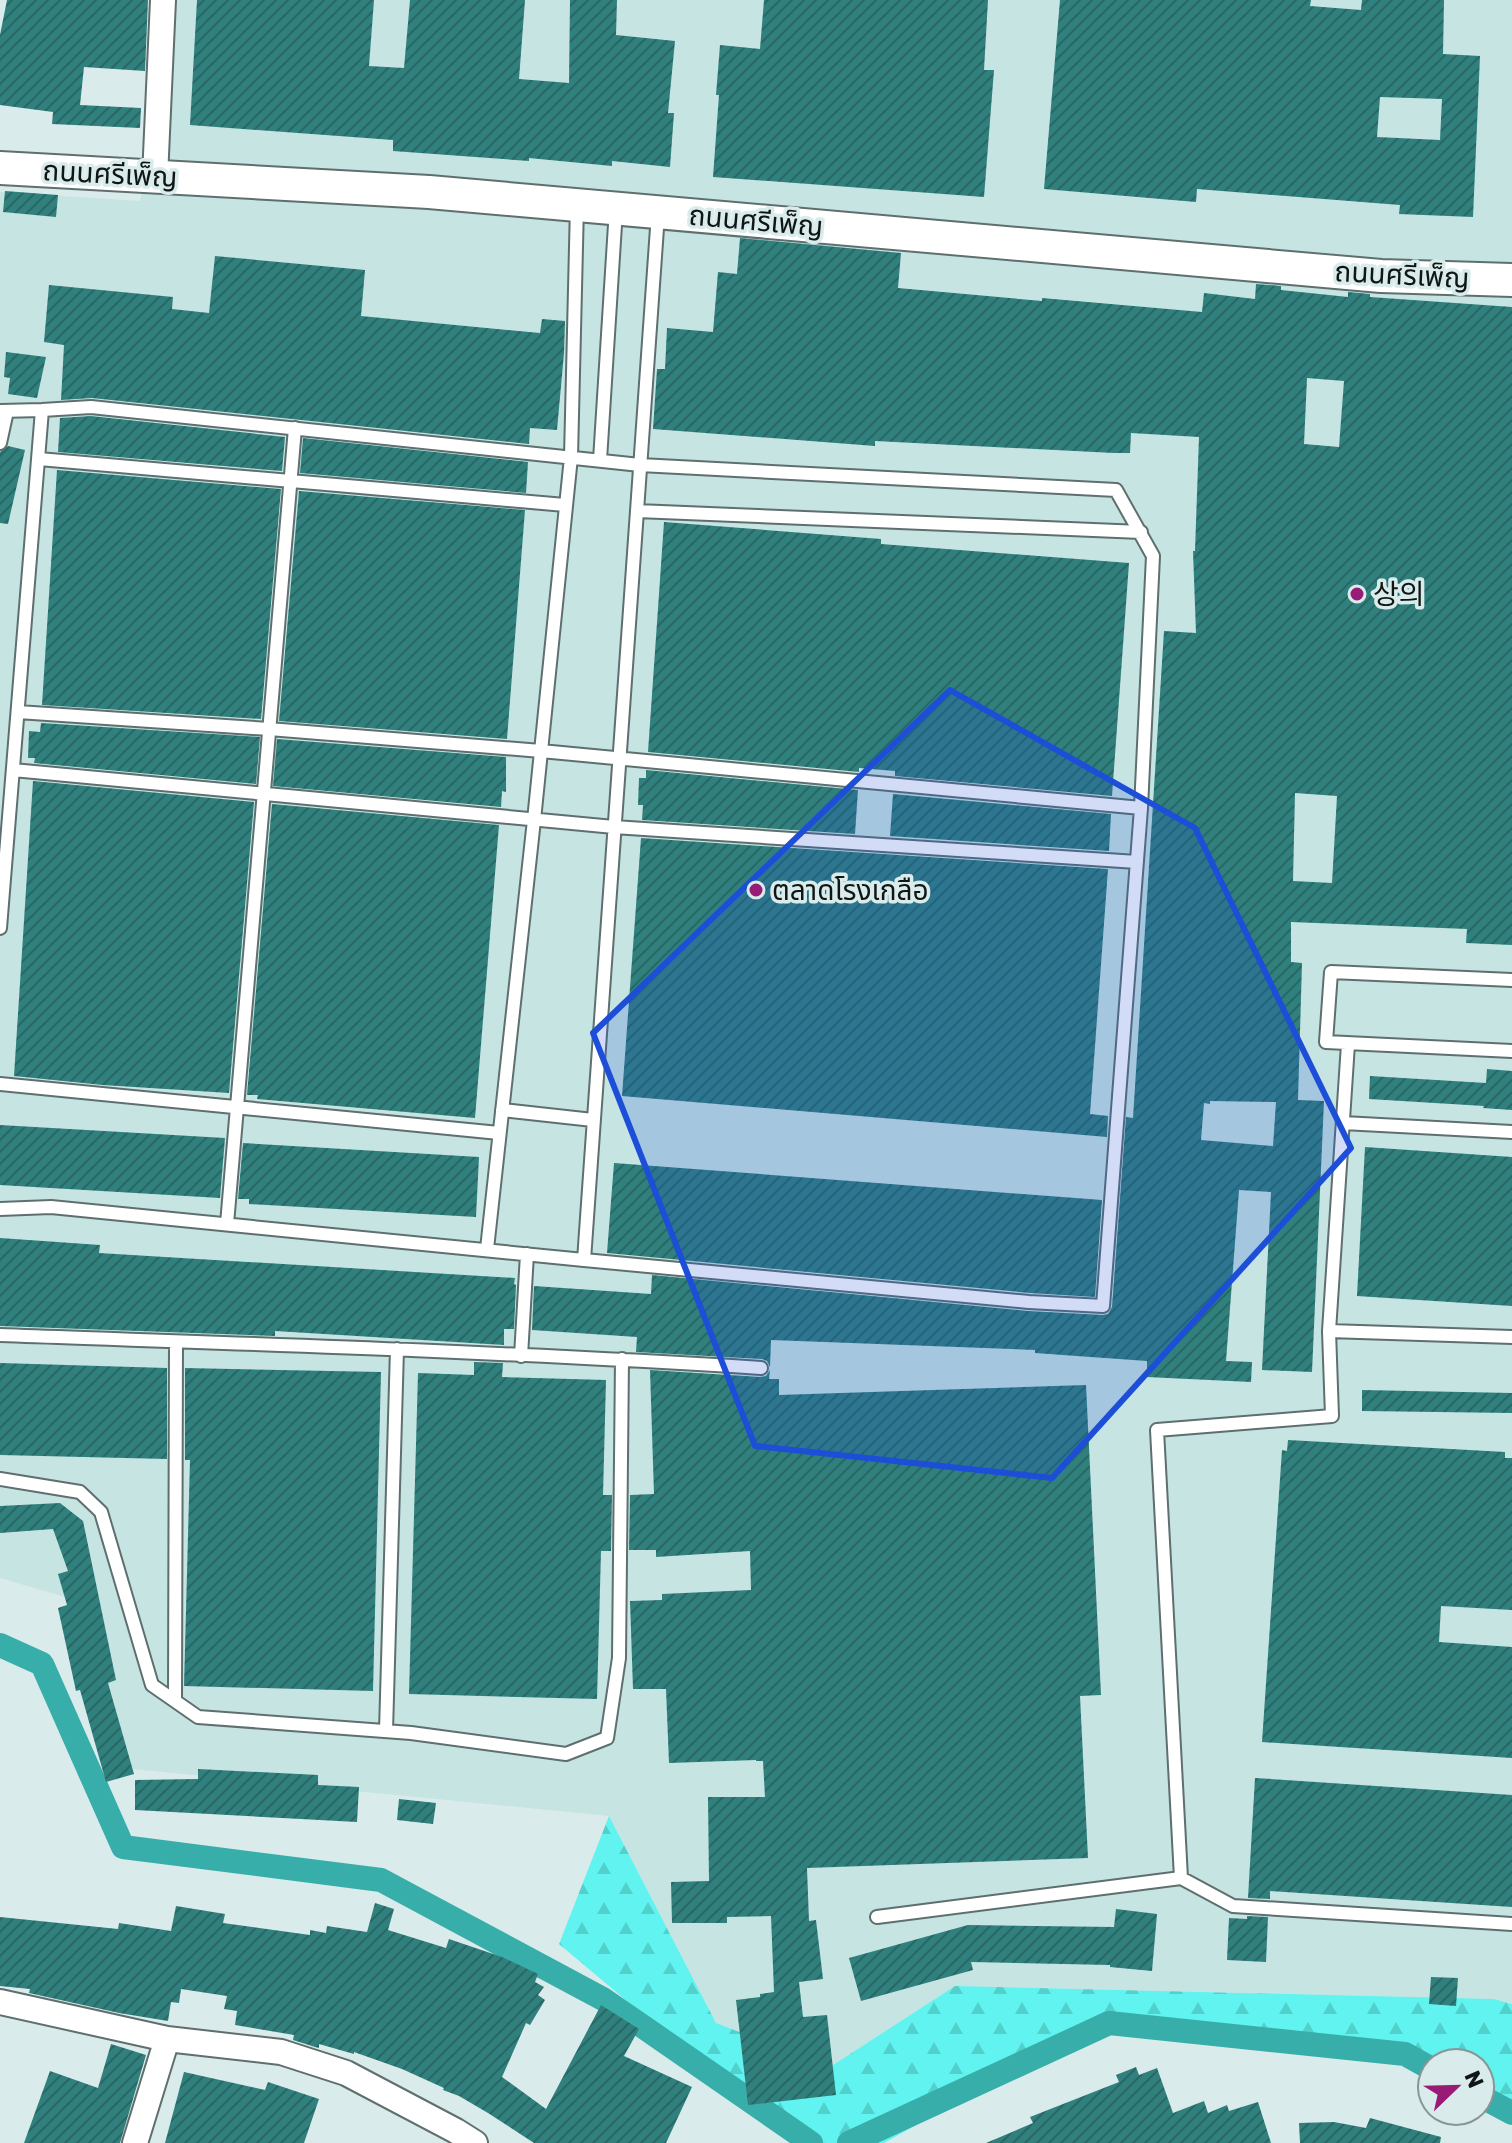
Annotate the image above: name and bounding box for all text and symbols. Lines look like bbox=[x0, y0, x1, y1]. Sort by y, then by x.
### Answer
street label: ถนนศรีเพ็ญ bbox=[42, 154, 178, 194]
street label: ถนนศรีเพ็ญ bbox=[687, 199, 825, 243]
street label: ถนนศรีเพ็ญ bbox=[1334, 255, 1470, 295]
place label: 상의 bbox=[1373, 578, 1425, 611]
marker: 상의 bbox=[1348, 585, 1366, 603]
place label: ตลาดโรงเกลือ bbox=[772, 874, 929, 907]
marker: ตลาดโรงเกลือ bbox=[747, 881, 765, 899]
north arrow bbox=[1416, 2047, 1496, 2127]
text: N bbox=[1458, 2067, 1489, 2092]

